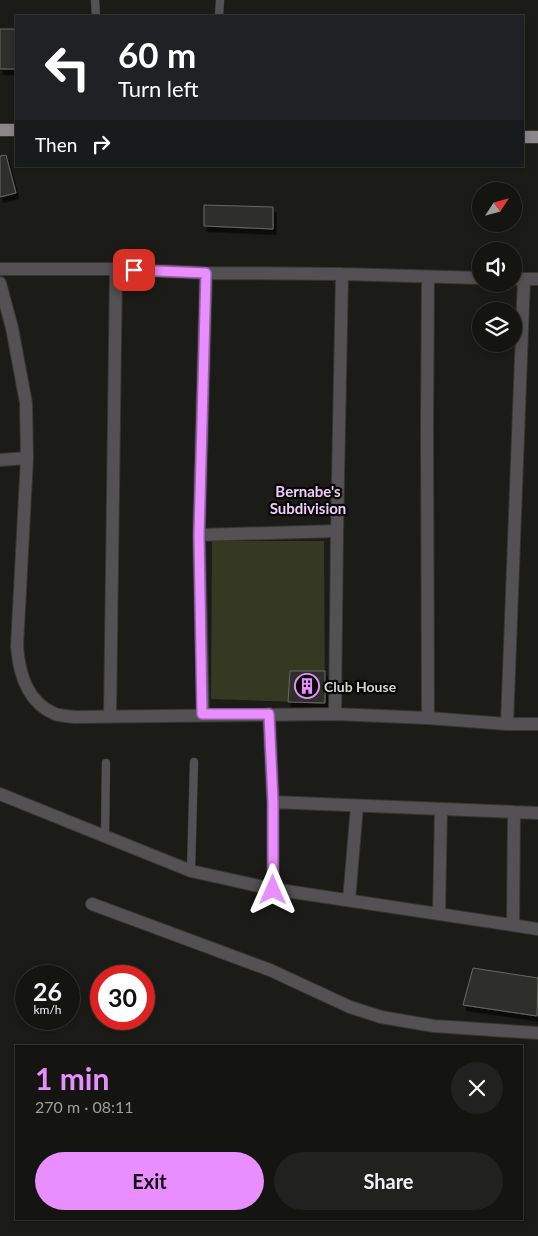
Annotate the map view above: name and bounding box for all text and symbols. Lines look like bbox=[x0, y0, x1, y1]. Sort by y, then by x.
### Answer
text: 60 m bbox=[118, 33, 196, 75]
icon: left bbox=[35, 35, 100, 100]
text: Turn left bbox=[118, 75, 199, 102]
icon: right bbox=[87, 130, 115, 158]
text: Then bbox=[35, 133, 77, 156]
north arrow bbox=[472, 182, 522, 232]
map controls bbox=[472, 182, 522, 352]
button: sound bbox=[472, 242, 522, 292]
pin bbox=[113, 249, 155, 291]
icon: arrive bbox=[120, 256, 148, 284]
button: layers bbox=[472, 302, 522, 352]
district label: Bernabe's Subdivision bbox=[270, 482, 346, 517]
building icon: Club House bbox=[294, 673, 320, 699]
place label: Club House bbox=[324, 678, 397, 695]
position arrow bbox=[246, 863, 298, 915]
speed limit sign: 30 bbox=[90, 965, 155, 1030]
text: 26 bbox=[33, 976, 62, 1006]
text: km/h bbox=[33, 1002, 62, 1017]
text: 1 min bbox=[35, 1060, 109, 1096]
button: close bbox=[451, 1062, 503, 1114]
text: 270 m · 08:11 bbox=[35, 1097, 134, 1116]
button: Exit bbox=[35, 1152, 264, 1210]
button: Share bbox=[274, 1152, 503, 1210]

